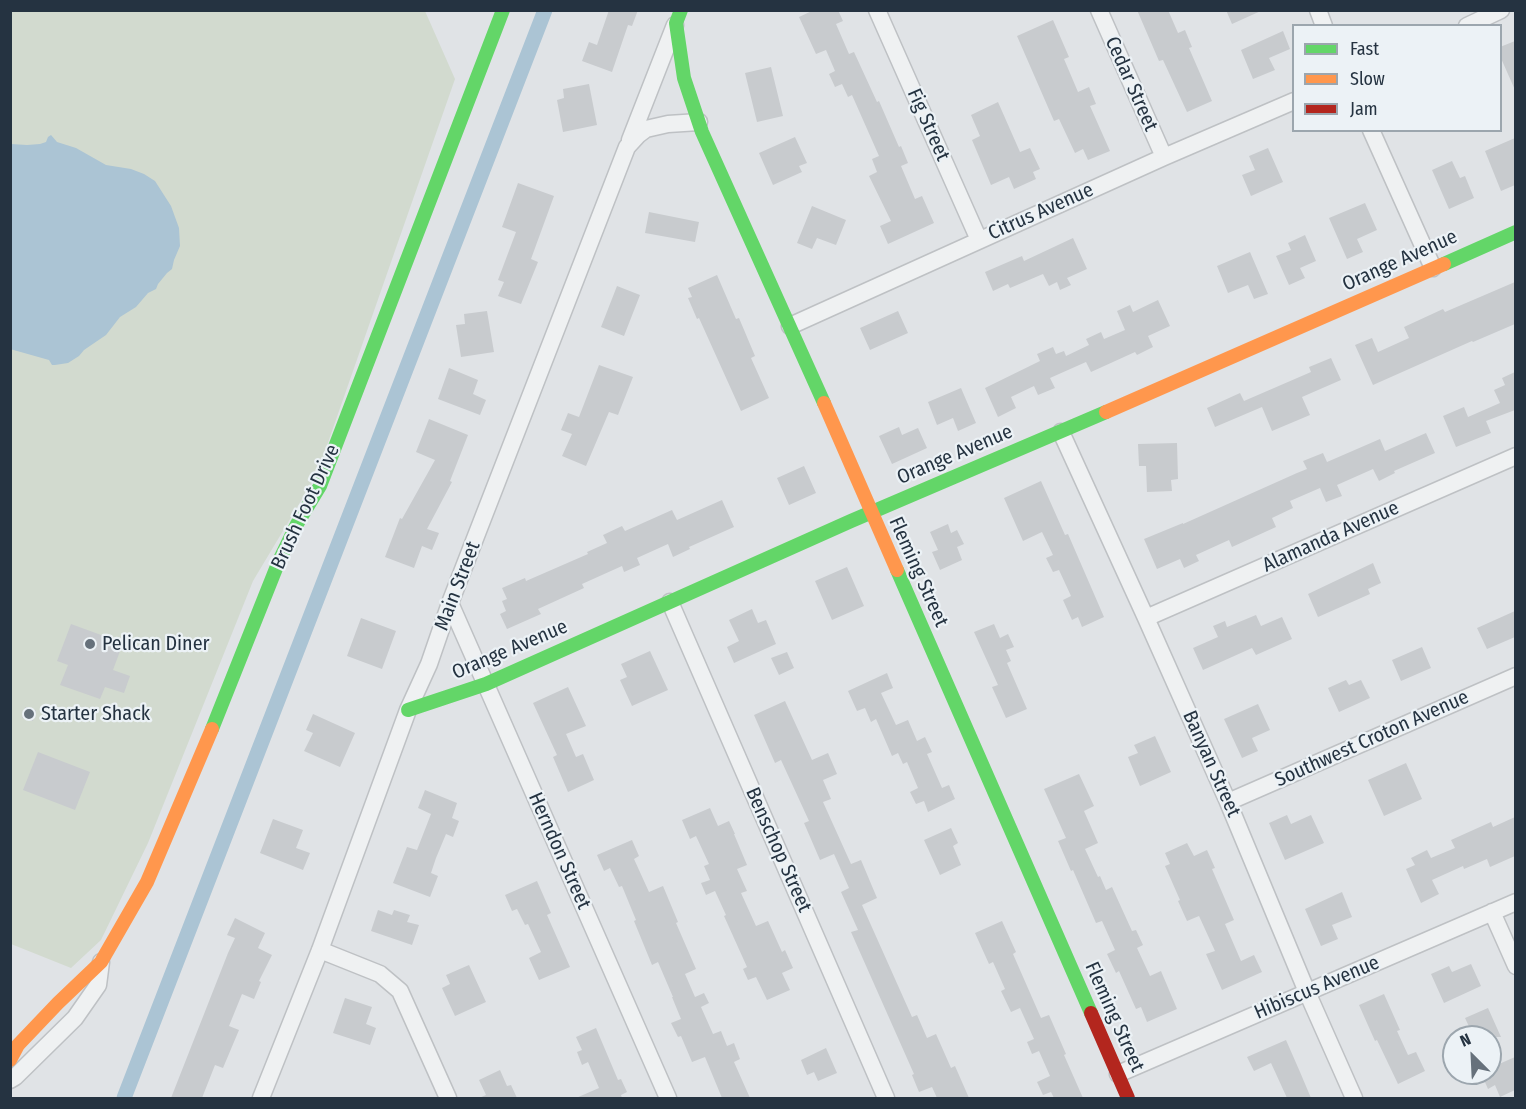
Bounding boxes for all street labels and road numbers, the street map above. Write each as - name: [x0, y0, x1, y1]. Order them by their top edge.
- street label: Cedar Street: [1099, 33, 1163, 135]
- street label: Fig Street: [901, 85, 955, 165]
- street label: Citrus Avenue: [985, 178, 1097, 246]
- street label: Orange Avenue: [1339, 225, 1461, 297]
- street label: Orange Avenue: [894, 420, 1016, 490]
- street label: Brush Foot Drive: [267, 441, 345, 573]
- street label: Alamanda Avenue: [1259, 496, 1403, 578]
- street label: Fleming Street: [883, 513, 953, 631]
- street label: Main Street: [430, 538, 486, 634]
- street label: Orange Avenue: [449, 615, 571, 685]
- street label: Southwest Croton Avenue: [1271, 685, 1473, 793]
- street label: Banyan Street: [1177, 707, 1245, 821]
- street label: Benschop Street: [740, 784, 816, 916]
- street label: Herndon Street: [523, 789, 595, 913]
- street label: Hibiscus Avenue: [1251, 951, 1383, 1025]
- street label: Fleming Street: [1079, 958, 1149, 1076]

